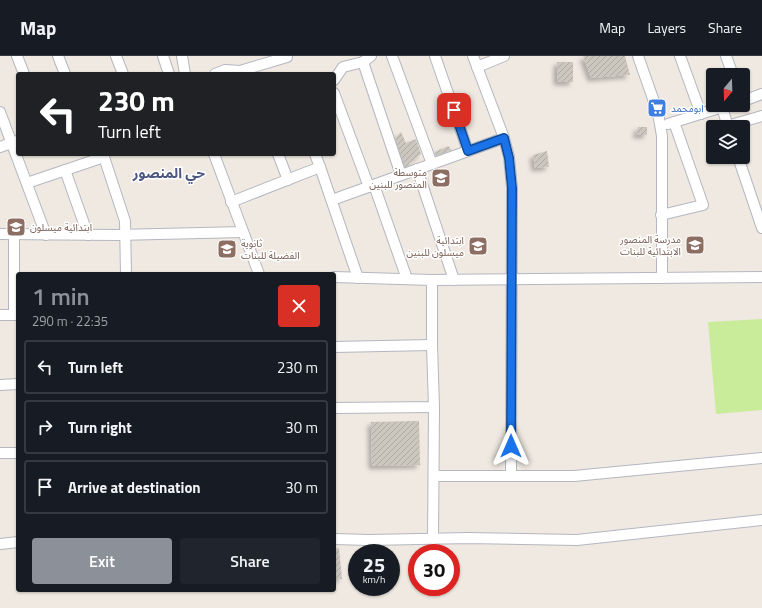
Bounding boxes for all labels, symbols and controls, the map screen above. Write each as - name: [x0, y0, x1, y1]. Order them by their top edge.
- text: Map: [20, 13, 56, 42]
- text: Map: [599, 17, 625, 38]
- text: Layers: [647, 17, 686, 38]
- text: Share: [708, 17, 742, 38]
- north arrow: [706, 68, 750, 112]
- map controls: [706, 68, 750, 164]
- text: 230 m: [98, 79, 175, 122]
- icon: left: [32, 88, 84, 140]
- pin: [437, 93, 471, 127]
- supermarket icon: ابومحمد: [646, 97, 668, 119]
- icon: arrive: [443, 99, 465, 121]
- place label: ابومحمد: [671, 101, 704, 116]
- text: Turn left: [98, 118, 161, 145]
- button: layers: [706, 120, 750, 164]
- district label: حي المنصور: [132, 162, 205, 184]
- place label: متوسطة المنصور للبنين: [369, 165, 427, 192]
- school or university icon: متوسطة المنصور للبنين: [430, 167, 452, 189]
- school or university icon: ابتدائية ميسلون: [5, 216, 27, 238]
- place label: ابتدائية ميسلون: [30, 220, 92, 235]
- place label: مدرسة المنصور الابتدائية للبنات: [619, 232, 681, 259]
- place label: ابتدائية ميسلون للبنين: [406, 233, 464, 260]
- school or university icon: مدرسة المنصور الابتدائية للبنات: [684, 234, 706, 256]
- school or university icon: ابتدائية ميسلون للبنين: [467, 235, 489, 257]
- place label: ثانوية الفضيلة للبنات: [241, 236, 300, 263]
- school or university icon: ثانوية الفضيلة للبنات: [216, 238, 238, 260]
- text: 1 min: [32, 278, 90, 314]
- button: close: [278, 285, 320, 327]
- text: 290 m · 22:35: [32, 311, 108, 331]
- icon: left: [34, 356, 56, 378]
- text: Turn left: [68, 356, 123, 379]
- text: 230 m: [277, 356, 318, 379]
- icon: right: [34, 416, 56, 438]
- text: Turn right: [68, 416, 132, 439]
- text: 30 m: [285, 416, 318, 439]
- position arrow: [490, 425, 532, 467]
- icon: arrive: [34, 476, 56, 498]
- text: Arrive at destination: [68, 476, 201, 499]
- text: 30 m: [285, 476, 318, 499]
- button: Exit: [32, 538, 172, 584]
- button: Share: [180, 538, 320, 584]
- speed limit sign: 30: [408, 544, 460, 596]
- text: 25: [363, 549, 385, 580]
- text: km/h: [363, 572, 385, 587]

